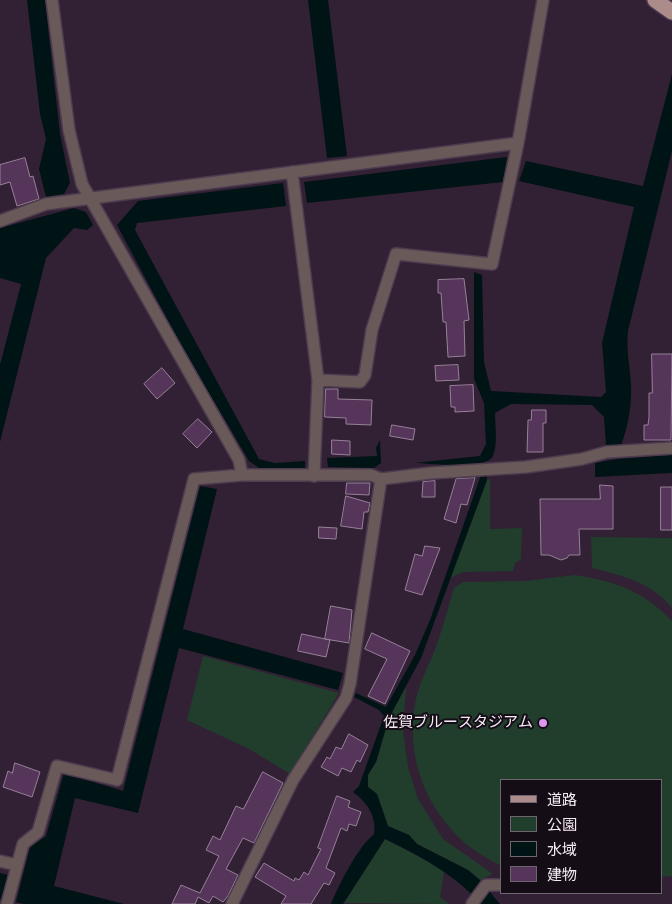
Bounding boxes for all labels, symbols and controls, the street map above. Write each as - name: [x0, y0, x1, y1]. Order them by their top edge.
- place label: 佐賀ブルースタジアム: [383, 714, 533, 732]
- marker: 佐賀ブルースタジアム: [537, 717, 549, 729]
- legend: [500, 779, 662, 894]
- text: 道路: [547, 790, 577, 809]
- text: 公園: [547, 815, 577, 834]
- text: 水域: [547, 840, 577, 859]
- text: 建物: [547, 865, 577, 884]

